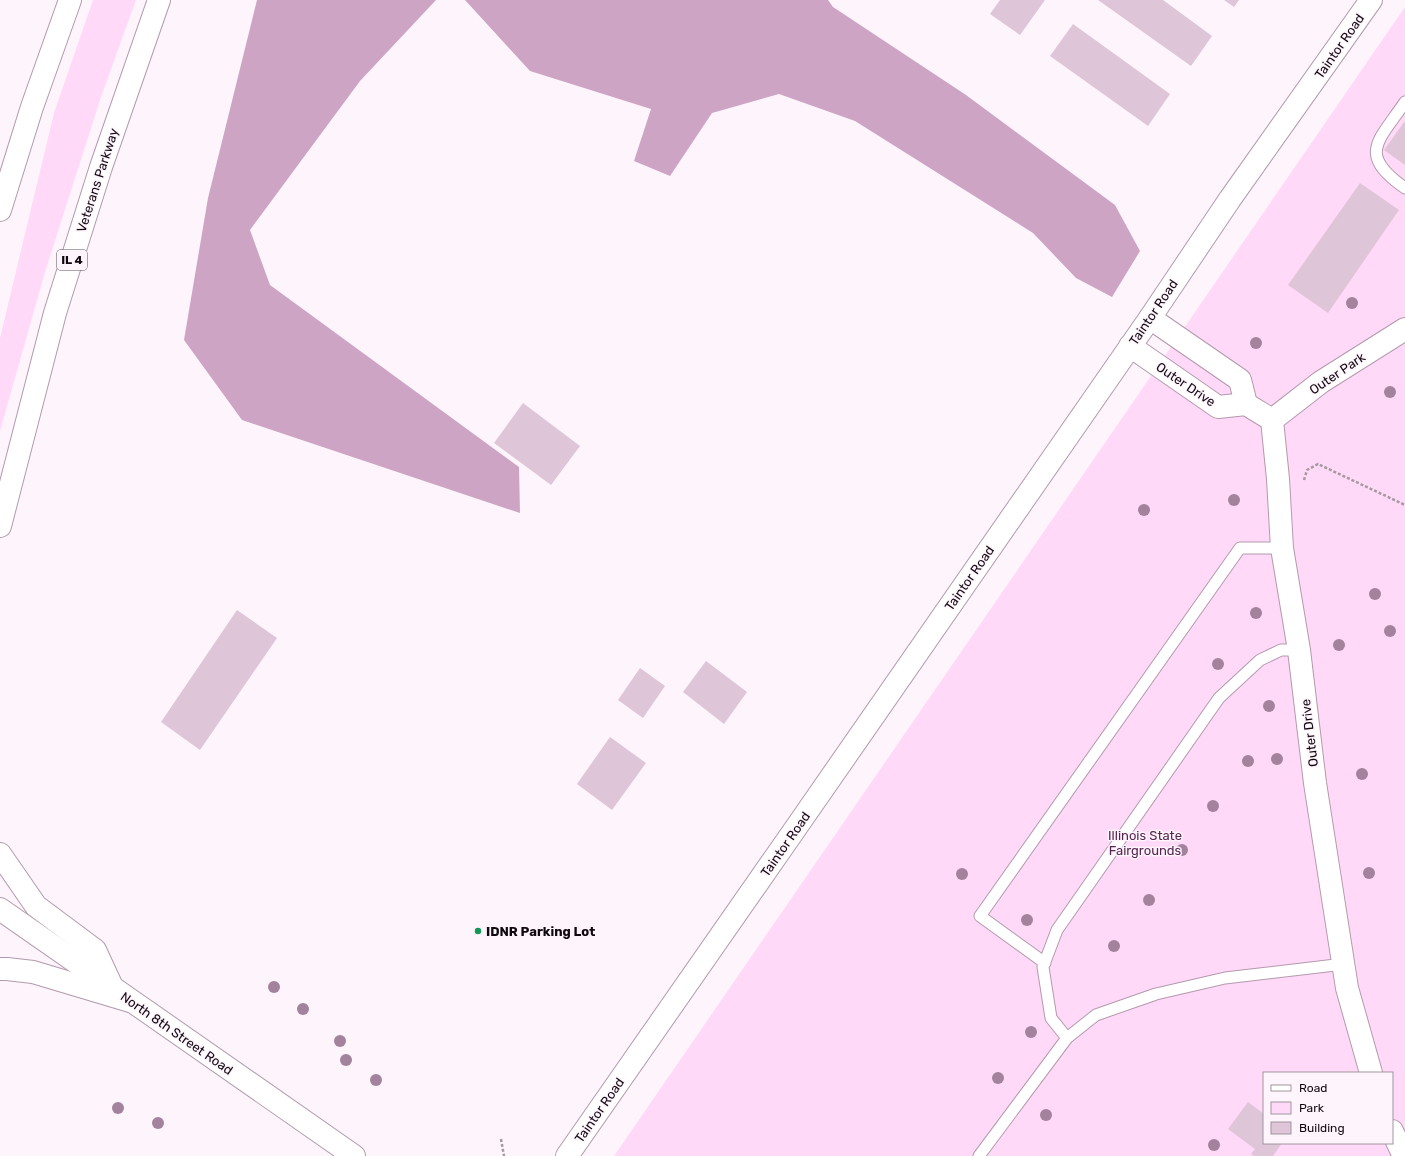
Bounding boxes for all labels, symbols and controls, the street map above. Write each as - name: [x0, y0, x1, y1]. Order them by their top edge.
- street label: Taintor Road: [1312, 11, 1367, 82]
- street label: Veterans Parkway: [74, 126, 121, 234]
- road number: IL 4: [57, 250, 87, 270]
- street label: Taintor Road: [1126, 277, 1181, 348]
- street label: Outer Park: [1307, 349, 1368, 397]
- street label: Outer Drive: [1153, 359, 1218, 410]
- street label: Taintor Road: [942, 543, 997, 614]
- street label: Outer Drive: [1298, 698, 1321, 768]
- street label: Taintor Road: [758, 809, 813, 880]
- park label: Illinois State Fairgrounds: [1108, 828, 1182, 859]
- place label: IDNR Parking Lot: [486, 924, 595, 939]
- marker: IDNR Parking Lot: [473, 926, 483, 936]
- street label: North 8th Street Road: [118, 989, 236, 1078]
- legend: [1263, 1072, 1393, 1144]
- street label: Taintor Road: [572, 1075, 627, 1146]
- text: Road: [1299, 1081, 1327, 1095]
- text: Park: [1299, 1101, 1325, 1115]
- text: Building: [1299, 1121, 1345, 1135]

